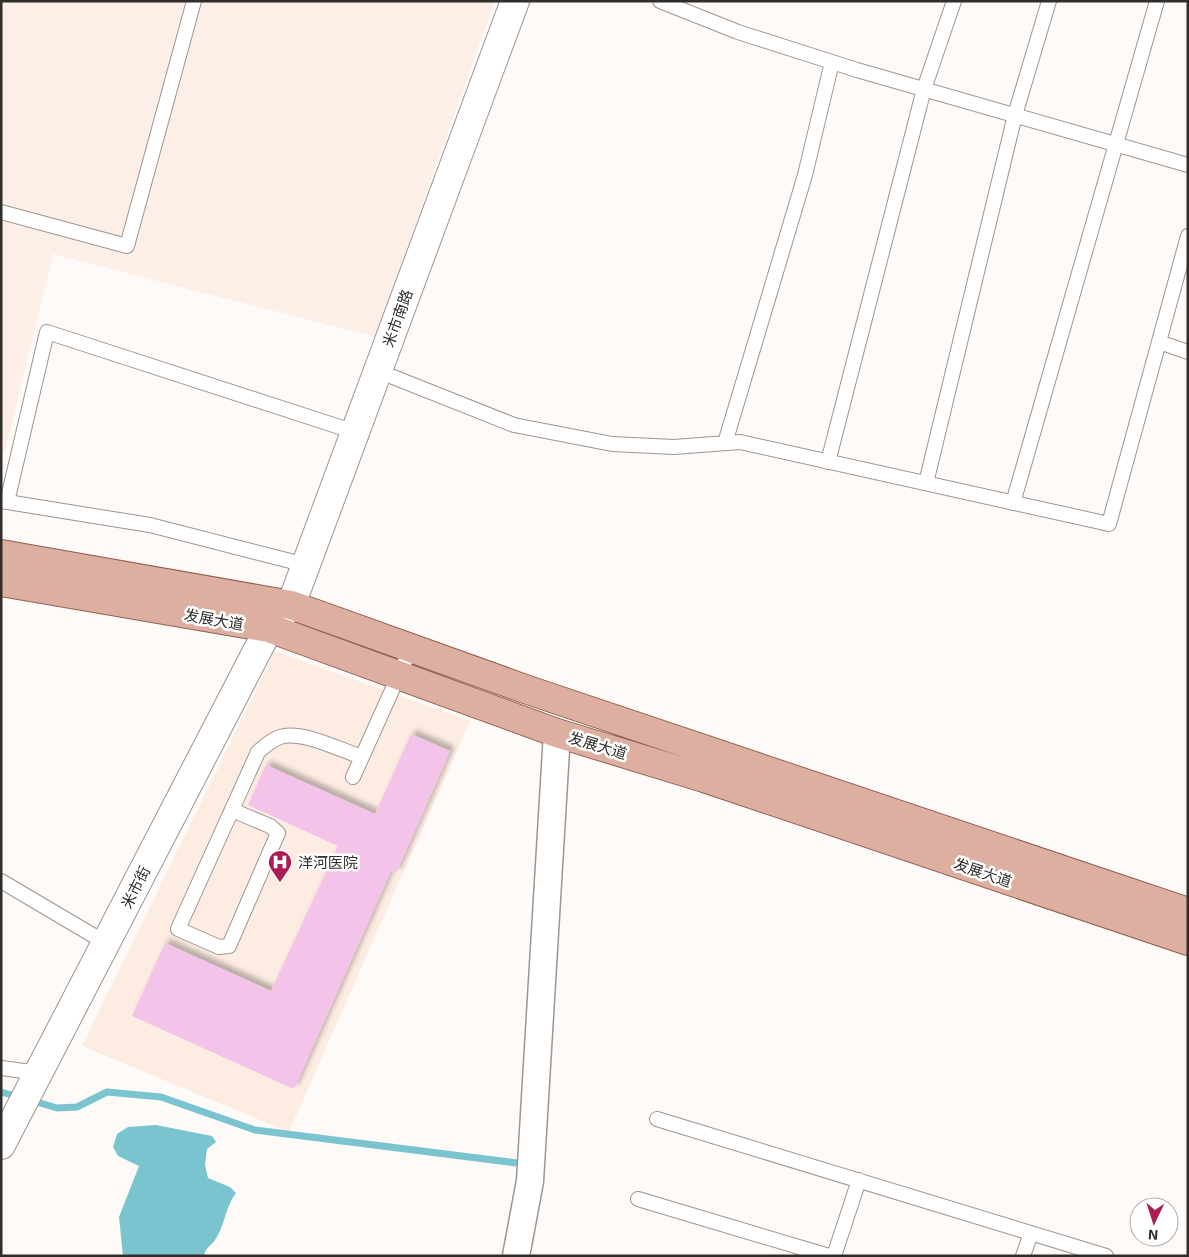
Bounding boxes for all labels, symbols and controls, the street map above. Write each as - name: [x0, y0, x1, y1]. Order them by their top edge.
- street label: 米市南路: [378, 287, 416, 349]
- street label: 发展大道: [183, 605, 245, 633]
- street label: 发展大道: [567, 728, 629, 762]
- hospital icon: 洋河医院: [267, 849, 293, 883]
- place label: 洋河医院: [298, 853, 358, 871]
- street label: 发展大道: [952, 854, 1014, 890]
- street label: 米市街: [117, 863, 153, 911]
- north arrow: [1129, 1197, 1179, 1247]
- text: N: [1147, 1227, 1159, 1244]

